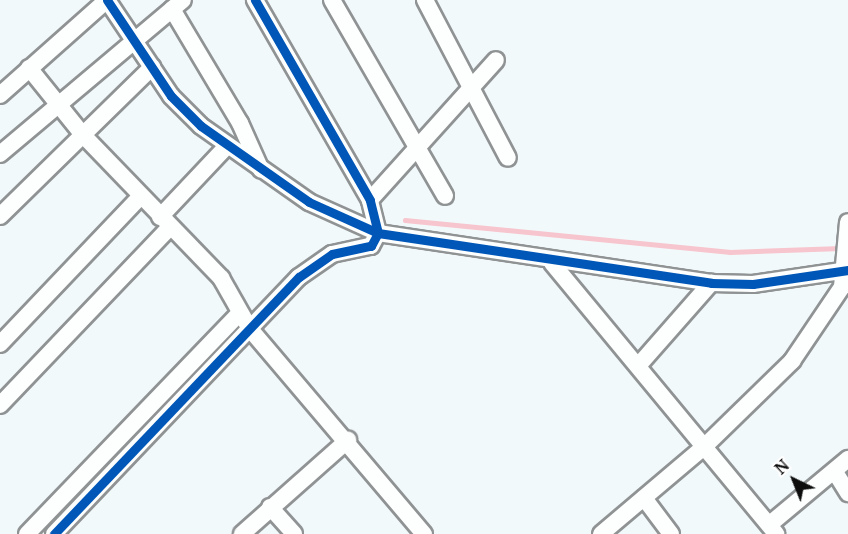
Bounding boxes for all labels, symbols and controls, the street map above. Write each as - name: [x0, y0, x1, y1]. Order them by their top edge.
- north arrow: [764, 450, 824, 510]
- text: N: [770, 454, 794, 479]

